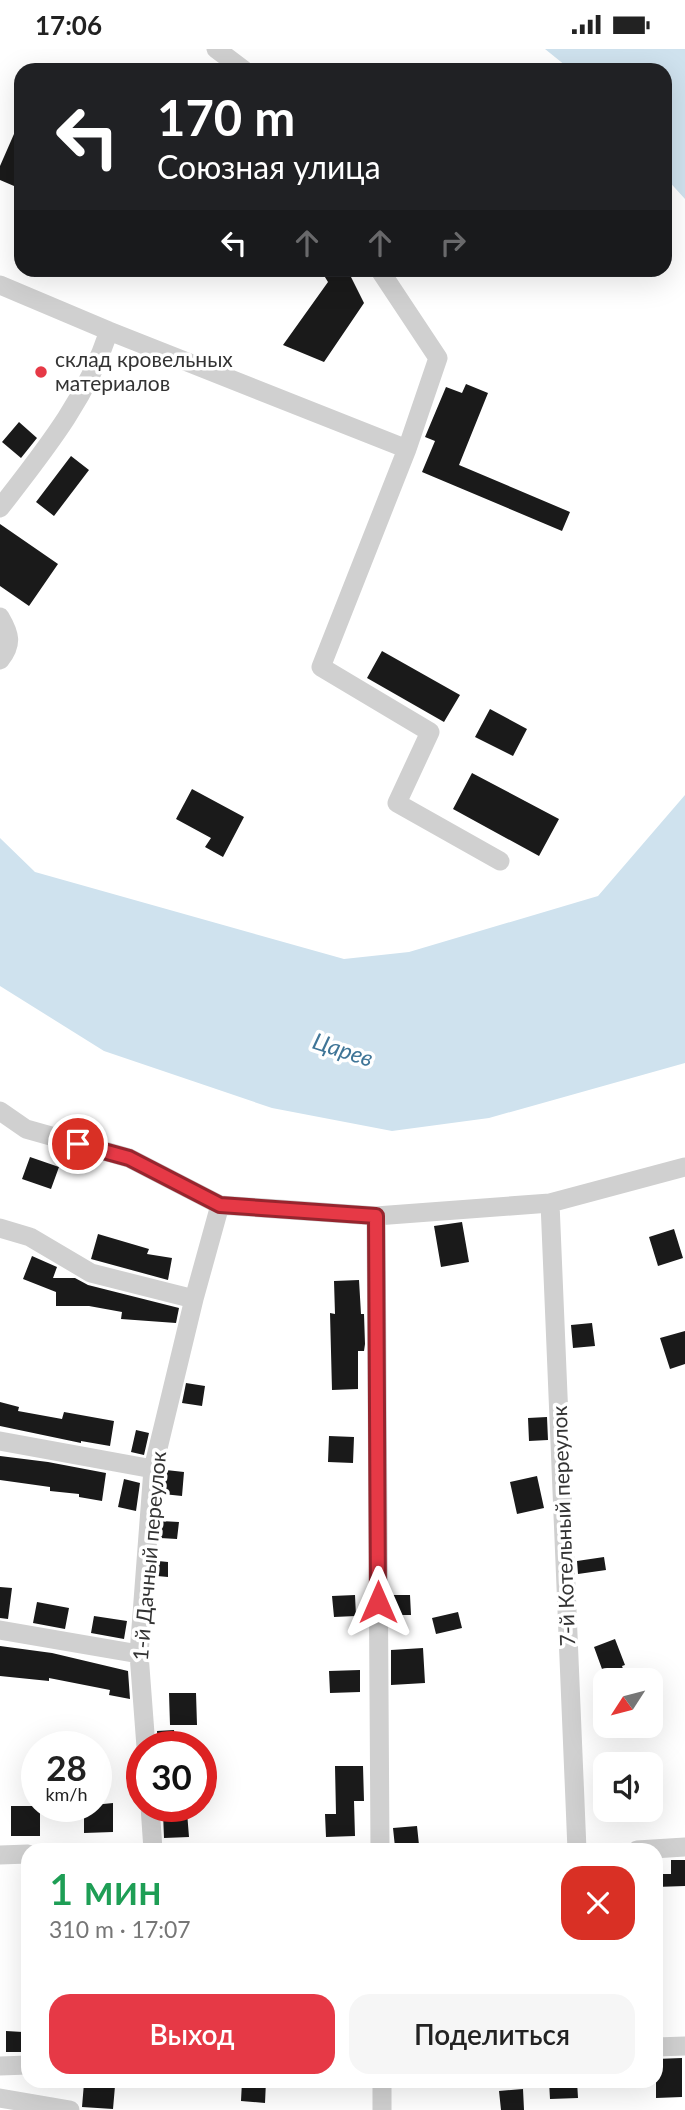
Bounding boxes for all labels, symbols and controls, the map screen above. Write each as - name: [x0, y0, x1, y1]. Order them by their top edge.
- text: 17:06: [35, 9, 102, 41]
- text: 170 m: [157, 88, 295, 146]
- icon: left: [42, 91, 133, 182]
- text: Союзная улица: [157, 147, 381, 186]
- icon: left: [215, 224, 253, 262]
- icon: ahead: [288, 224, 326, 262]
- icon: ahead: [361, 224, 399, 262]
- icon: right: [434, 224, 472, 262]
- place label: склад кровельных материалов: [55, 346, 233, 395]
- marker: склад кровельных материалов: [33, 364, 49, 380]
- water label: Царев: [310, 1026, 377, 1072]
- pin: [48, 1114, 108, 1174]
- icon: arrive: [59, 1125, 97, 1163]
- street label: 7-й Котельный переулок: [546, 1405, 579, 1647]
- street label: 1-й Дачный переулок: [127, 1450, 170, 1662]
- position arrow: [341, 1565, 415, 1639]
- north arrow: [593, 1668, 663, 1738]
- map controls: [593, 1668, 663, 1822]
- speed limit sign: 30: [126, 1731, 217, 1822]
- text: 28: [46, 1746, 87, 1788]
- button: sound: [593, 1752, 663, 1822]
- text: km/h: [45, 1783, 88, 1805]
- text: 1 мин: [49, 1864, 162, 1914]
- button: close: [561, 1866, 635, 1940]
- text: 310 m · 17:07: [49, 1915, 191, 1943]
- button: Выход: [49, 1994, 335, 2074]
- button: Поделиться: [349, 1994, 635, 2074]

